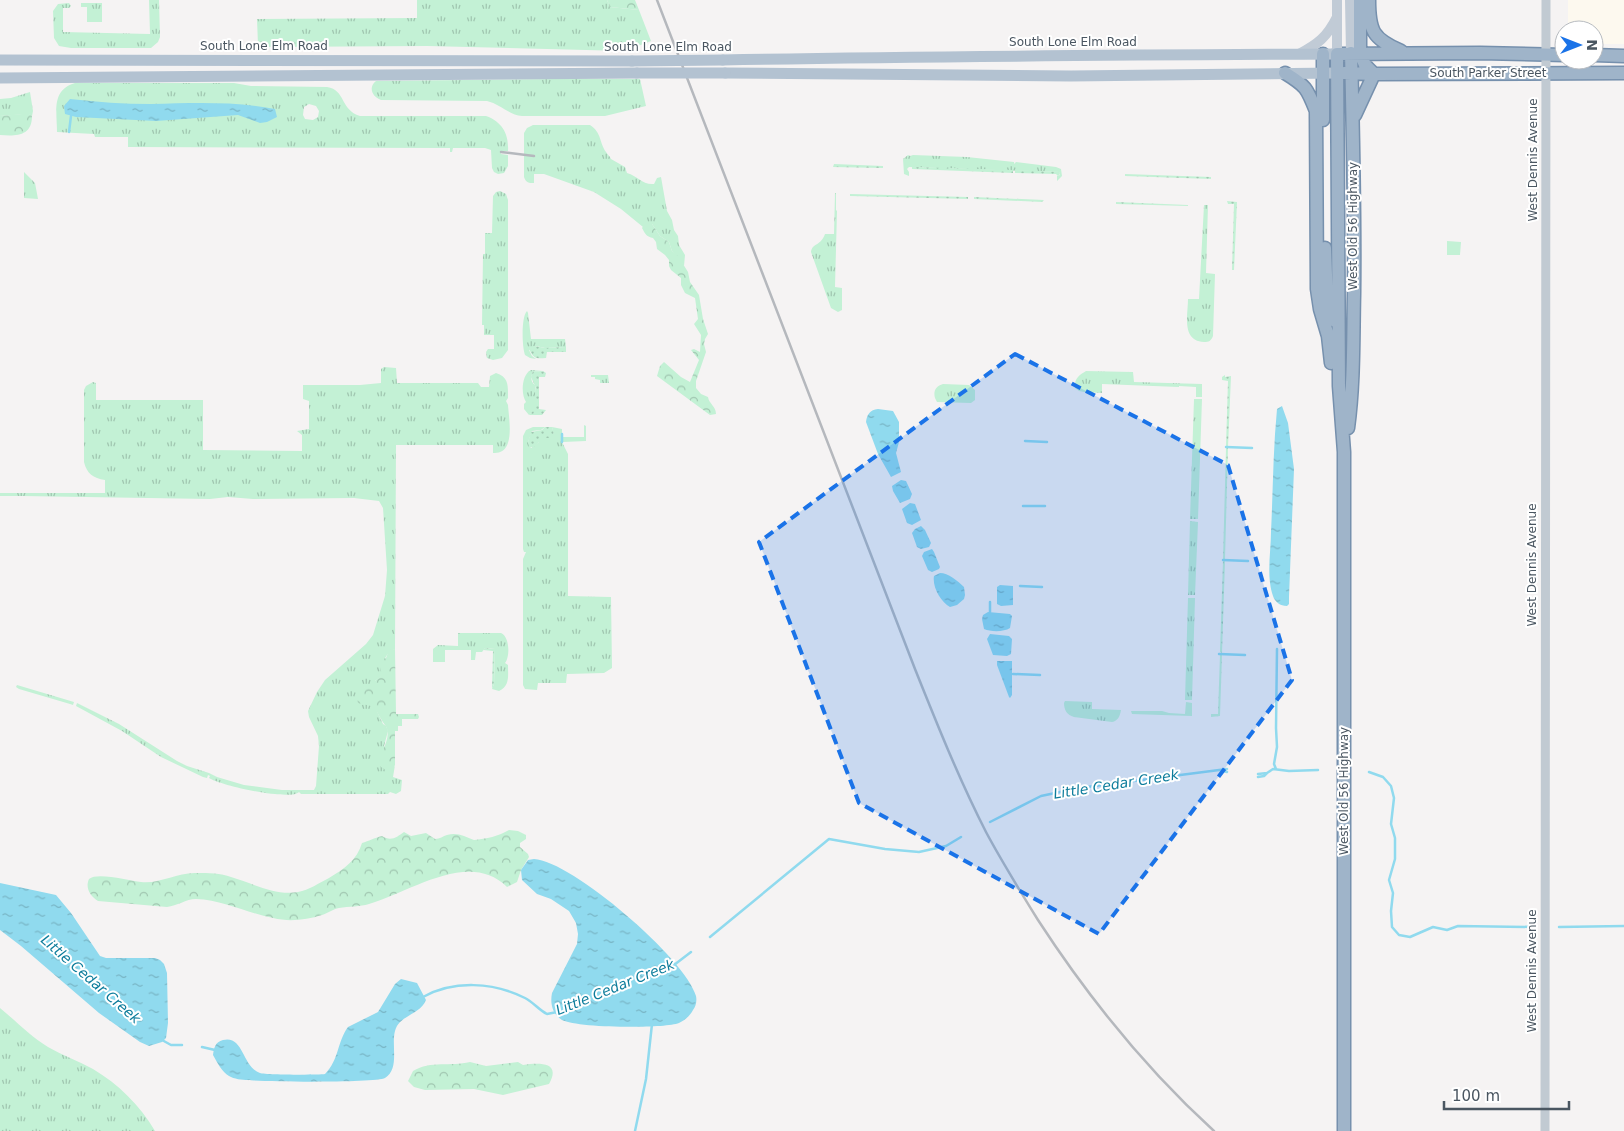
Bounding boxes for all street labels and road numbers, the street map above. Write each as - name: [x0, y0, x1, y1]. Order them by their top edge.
- street label: South Lone Elm Road: [1009, 35, 1137, 49]
- street label: South Lone Elm Road: [200, 39, 328, 53]
- street label: South Lone Elm Road: [604, 40, 732, 54]
- street label: South Parker Street: [1430, 66, 1547, 80]
- street label: West Dennis Avenue: [1526, 98, 1540, 222]
- street label: West Old 56 Highway: [1346, 162, 1360, 290]
- street label: West Dennis Avenue: [1525, 503, 1539, 627]
- street label: West Old 56 Highway: [1337, 727, 1351, 855]
- street label: West Dennis Avenue: [1525, 909, 1539, 1033]

